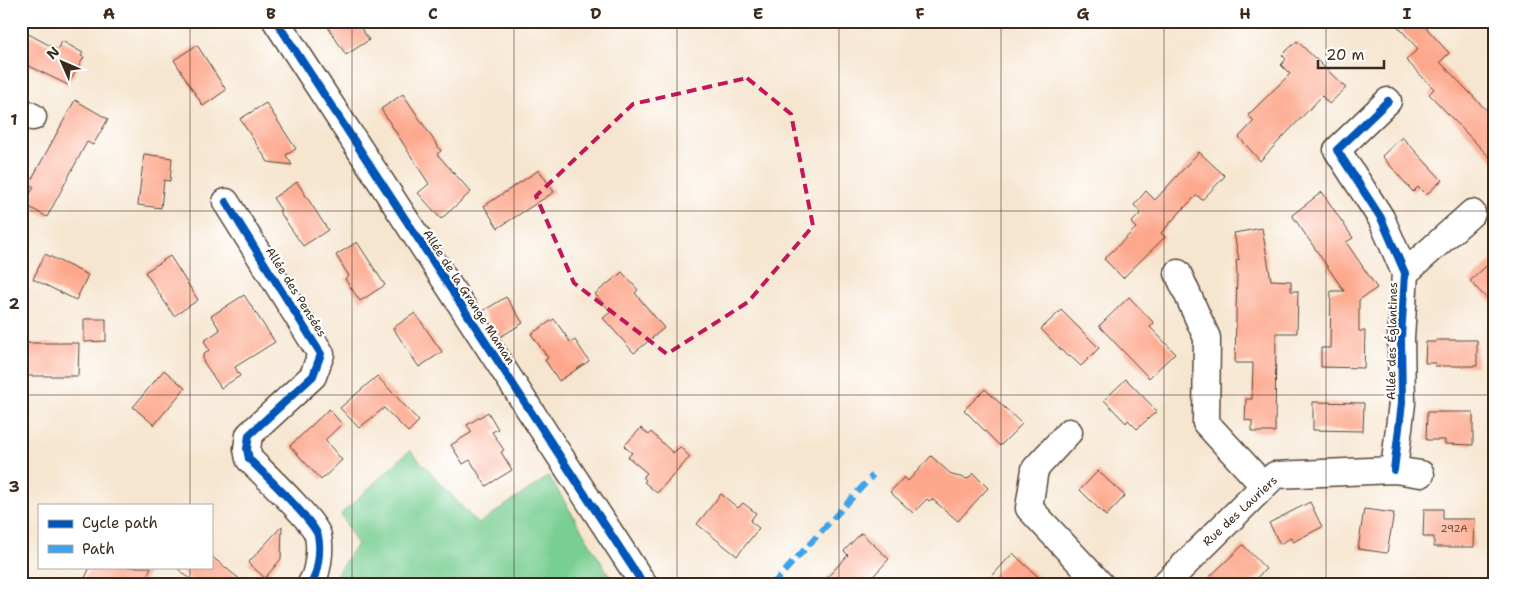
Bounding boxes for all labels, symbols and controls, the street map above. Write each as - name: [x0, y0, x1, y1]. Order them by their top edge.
- text: A: [103, 3, 115, 24]
- text: B: [266, 3, 276, 24]
- text: C: [428, 3, 438, 24]
- text: D: [590, 3, 602, 24]
- text: E: [753, 3, 763, 24]
- text: F: [915, 3, 925, 24]
- text: G: [1077, 3, 1090, 24]
- text: H: [1239, 3, 1251, 24]
- text: I: [1403, 3, 1412, 24]
- north arrow: [38, 38, 88, 88]
- scale bar: [1318, 38, 1385, 70]
- text: N: [43, 43, 63, 63]
- text: 20 m: [1326, 45, 1365, 65]
- text: 1: [10, 109, 18, 130]
- street label: Allée de la Grange Maman: [419, 226, 519, 368]
- street label: Allée des Pensées: [262, 244, 330, 340]
- street label: Allée des Églantines: [1383, 282, 1401, 400]
- text: 2: [8, 293, 20, 314]
- street label: Rue des Lauriers: [1199, 472, 1281, 550]
- text: 3: [8, 476, 20, 497]
- legend: [38, 504, 212, 568]
- text: Cycle path: [82, 513, 158, 533]
- house number: 292A: [1441, 522, 1467, 535]
- text: Path: [82, 539, 115, 559]

